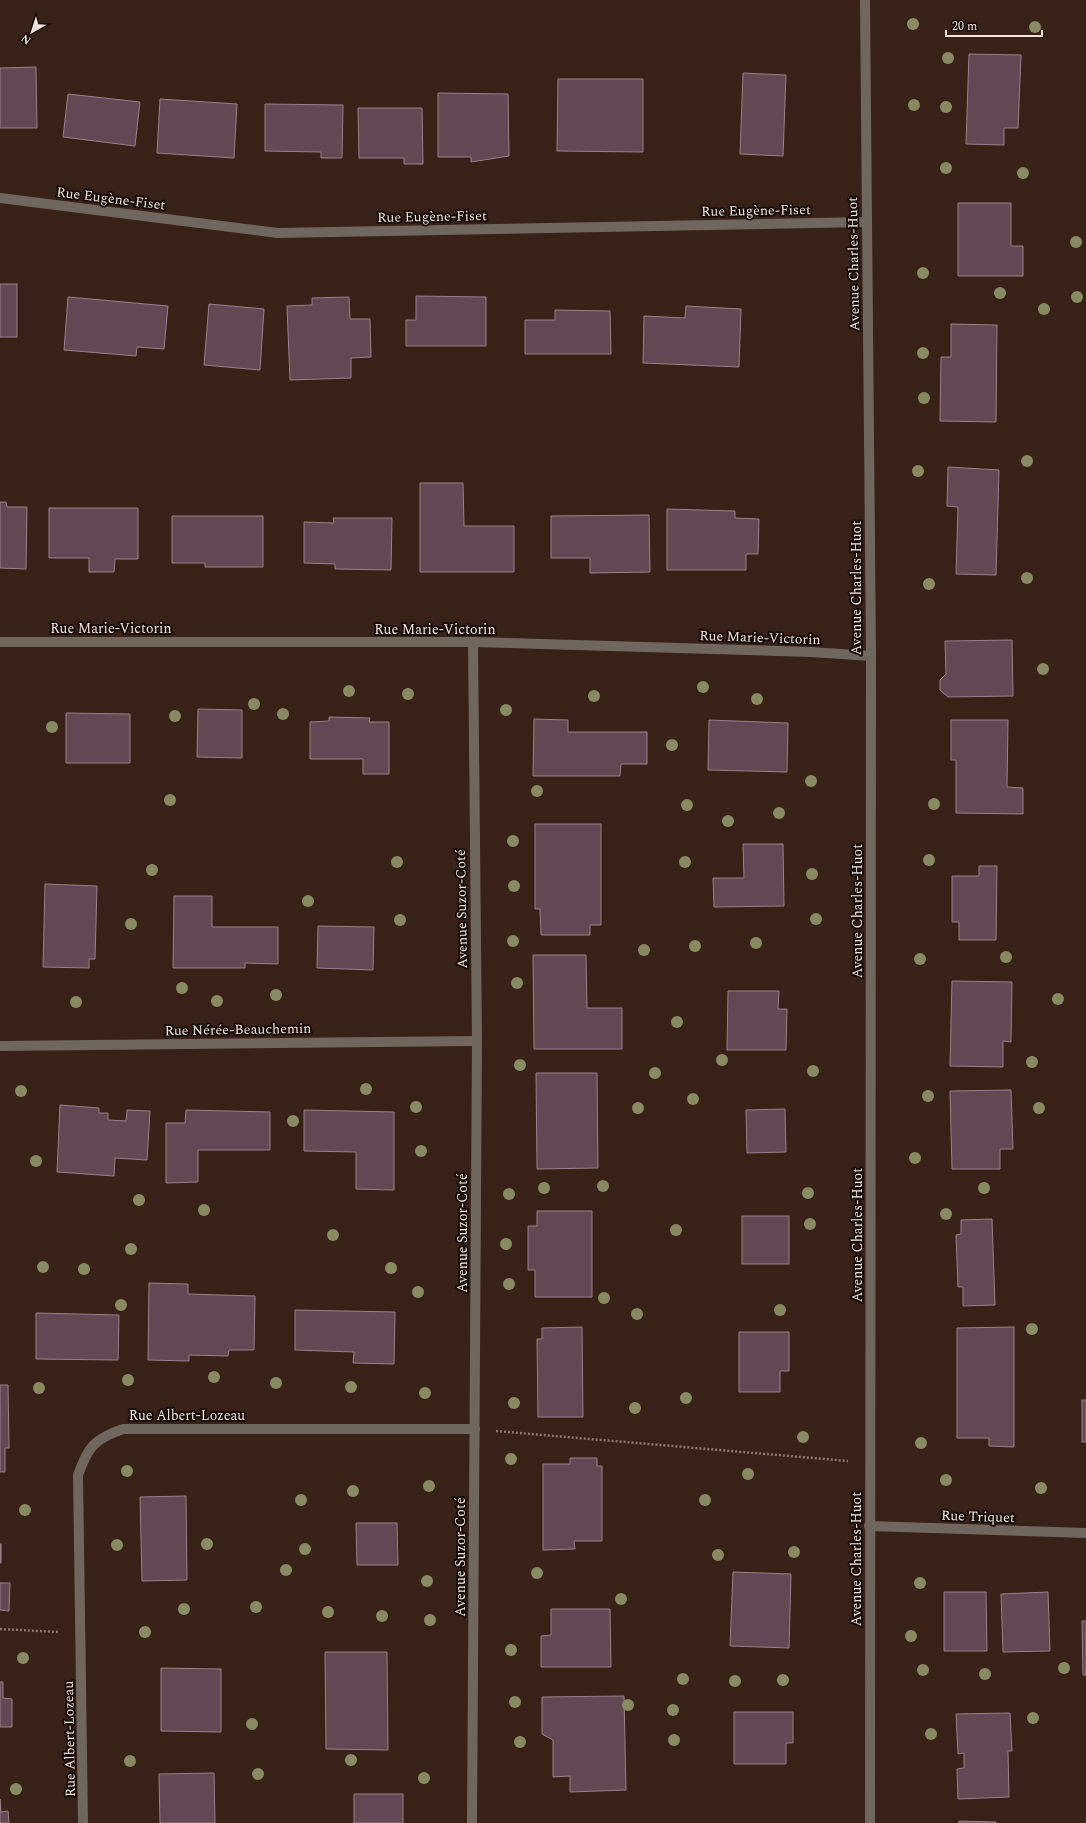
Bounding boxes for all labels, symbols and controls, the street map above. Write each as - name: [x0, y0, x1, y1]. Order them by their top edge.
- north arrow: [12, 12, 52, 52]
- scale bar: [946, 12, 1042, 38]
- text: 20 m: [952, 17, 977, 36]
- text: N: [17, 30, 35, 49]
- street label: Rue Eugène-Fiset: [55, 181, 167, 216]
- street label: Avenue Charles-Huot: [842, 197, 865, 331]
- street label: Rue Eugène-Fiset: [701, 199, 811, 222]
- street label: Rue Eugène-Fiset: [377, 205, 487, 228]
- street label: Avenue Charles-Huot: [846, 521, 867, 655]
- street label: Rue Marie-Victorin: [50, 618, 172, 639]
- street label: Rue Marie-Victorin: [374, 619, 496, 640]
- street label: Rue Marie-Victorin: [699, 625, 821, 650]
- street label: Avenue Charles-Huot: [847, 844, 868, 978]
- street label: Avenue Suzor-Coté: [450, 849, 473, 969]
- street label: Rue Nérée-Beauchemin: [164, 1018, 312, 1041]
- street label: Avenue Charles-Huot: [847, 1168, 868, 1302]
- street label: Avenue Suzor-Coté: [452, 1173, 473, 1293]
- street label: Rue Albert-Lozeau: [129, 1405, 245, 1426]
- street label: Avenue Charles-Huot: [846, 1492, 867, 1626]
- street label: Avenue Suzor-Coté: [450, 1497, 471, 1617]
- street label: Rue Triquet: [941, 1505, 1015, 1528]
- street label: Rue Albert-Lozeau: [58, 1680, 81, 1797]

